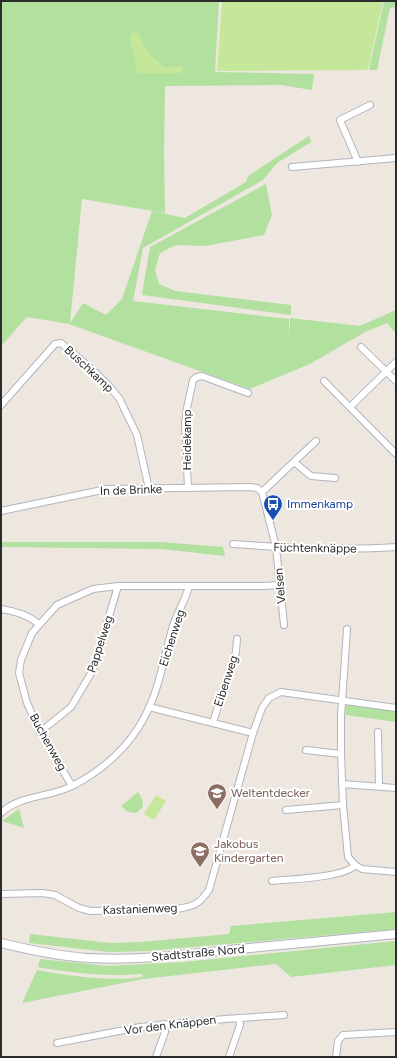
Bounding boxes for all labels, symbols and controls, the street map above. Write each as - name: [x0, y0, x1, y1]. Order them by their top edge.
- street label: Buschkamp: [62, 343, 116, 395]
- street label: Heidekamp: [180, 409, 194, 471]
- street label: In de Brinke: [99, 482, 163, 498]
- bus stop icon: Immenkamp: [262, 493, 284, 521]
- place label: Immenkamp: [287, 497, 353, 511]
- street label: Füchtenknäppe: [273, 540, 357, 556]
- street label: Velsen: [271, 567, 289, 604]
- street label: Eichenweg: [156, 608, 188, 668]
- street label: Pappelweg: [84, 614, 116, 674]
- street label: Eibenweg: [211, 654, 241, 708]
- street label: Buchenweg: [27, 711, 69, 773]
- school or university icon: Weltentdecker: [206, 782, 228, 810]
- place label: Weltentdecker: [231, 786, 310, 800]
- place label: Jakobus Kindergarten: [214, 837, 284, 865]
- school or university icon: Jakobus Kindergarten: [189, 840, 211, 868]
- street label: Kastanienweg: [102, 901, 178, 917]
- street label: Stadtstraße Nord: [151, 942, 245, 964]
- street label: Vor den Knäppen: [123, 1012, 217, 1038]

